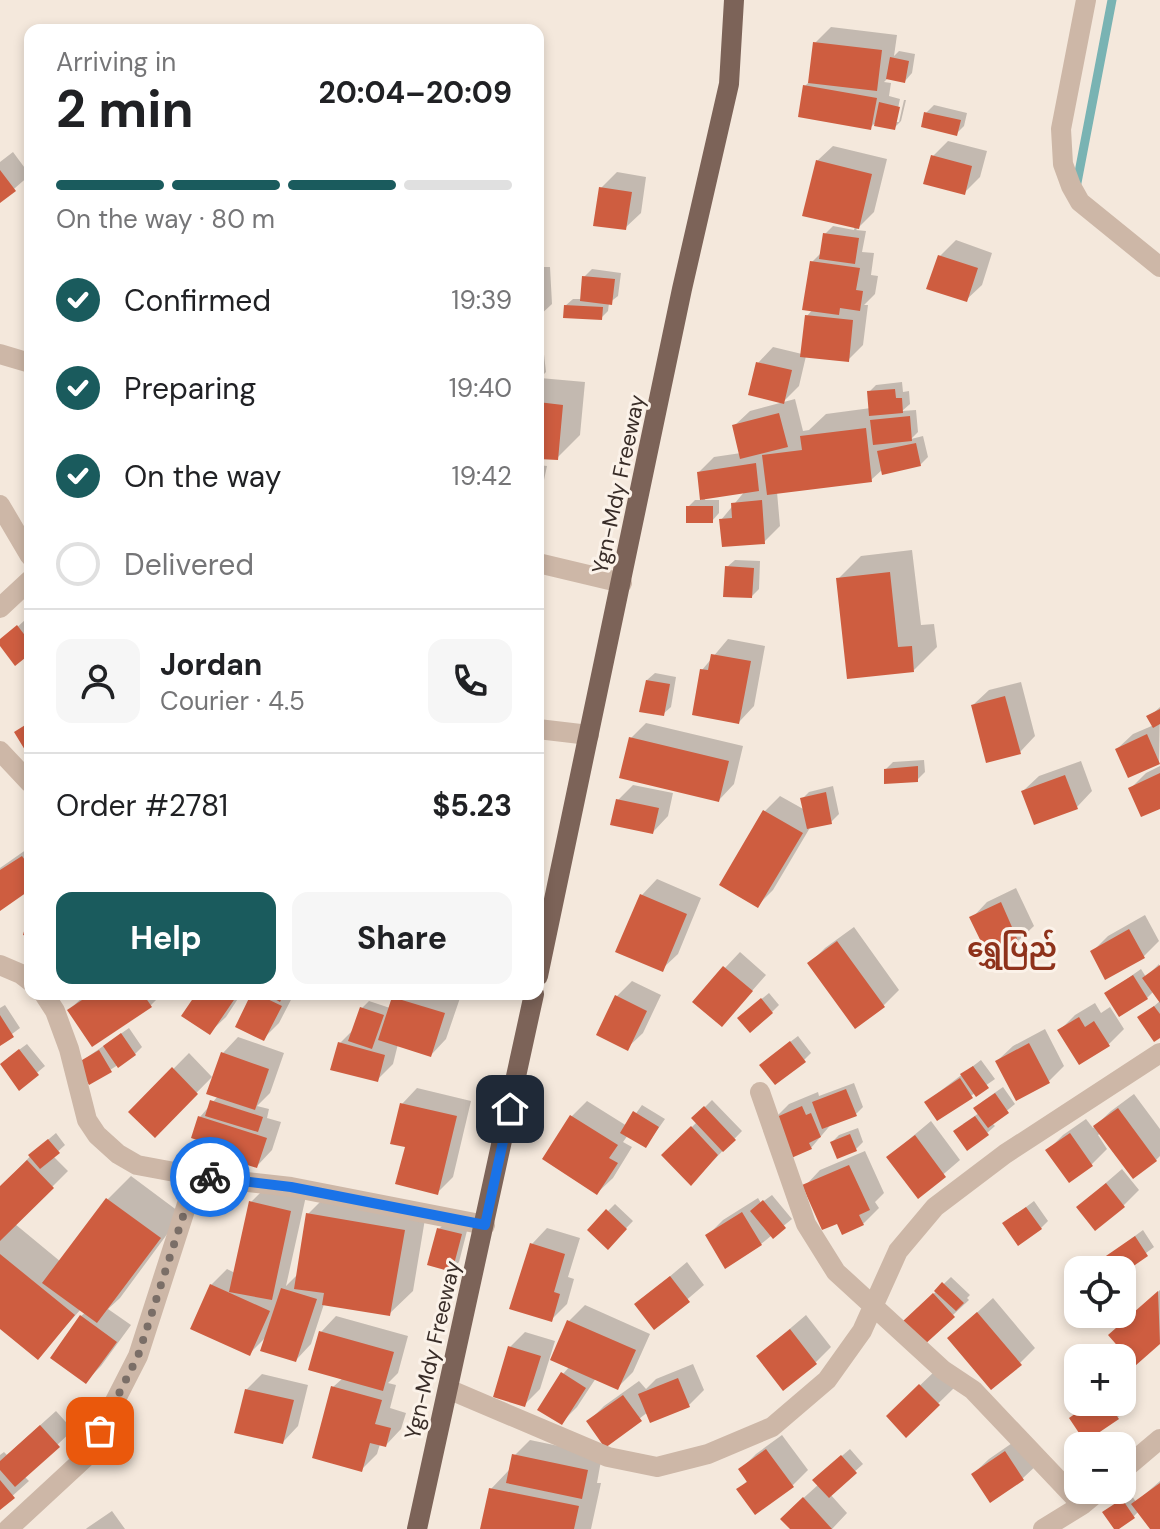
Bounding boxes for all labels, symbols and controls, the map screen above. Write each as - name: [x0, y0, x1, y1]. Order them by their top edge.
- text: Arriving in: [56, 45, 176, 79]
- text: 20:04–20:09: [318, 73, 512, 112]
- text: 2 min: [56, 75, 194, 143]
- text: On the way · 80 m: [56, 202, 275, 236]
- icon: check: [56, 278, 100, 322]
- text: Confirmed: [124, 281, 271, 320]
- text: 19:39: [451, 283, 512, 317]
- icon: check: [56, 366, 100, 410]
- text: Preparing: [124, 369, 256, 408]
- text: 19:40: [449, 371, 512, 405]
- street label: Ygn-Mdy Freeway: [585, 392, 652, 576]
- icon: check: [56, 454, 100, 498]
- text: On the way: [124, 457, 281, 496]
- text: 19:42: [452, 459, 512, 493]
- text: Delivered: [124, 545, 254, 584]
- button: person: [56, 639, 140, 723]
- button: phone: [428, 639, 512, 723]
- text: Jordan: [160, 645, 262, 684]
- text: Courier · 4.5: [160, 684, 305, 718]
- text: Order #2781: [56, 786, 228, 825]
- text: $5.23: [432, 786, 512, 825]
- button: Help: [56, 892, 276, 984]
- button: Share: [292, 892, 512, 984]
- district label: ရွှေပြည်: [967, 929, 1057, 970]
- pin: [476, 1075, 544, 1143]
- icon: home: [488, 1087, 532, 1131]
- courier: [170, 1137, 250, 1217]
- icon: bike: [188, 1155, 232, 1199]
- map controls: [1064, 1256, 1136, 1504]
- button: locate: [1064, 1256, 1136, 1328]
- street label: Ygn-Mdy Freeway: [398, 1258, 467, 1442]
- button: +: [1064, 1344, 1136, 1416]
- pin: [66, 1397, 134, 1465]
- icon: bag: [78, 1409, 122, 1453]
- button: −: [1064, 1432, 1136, 1504]

